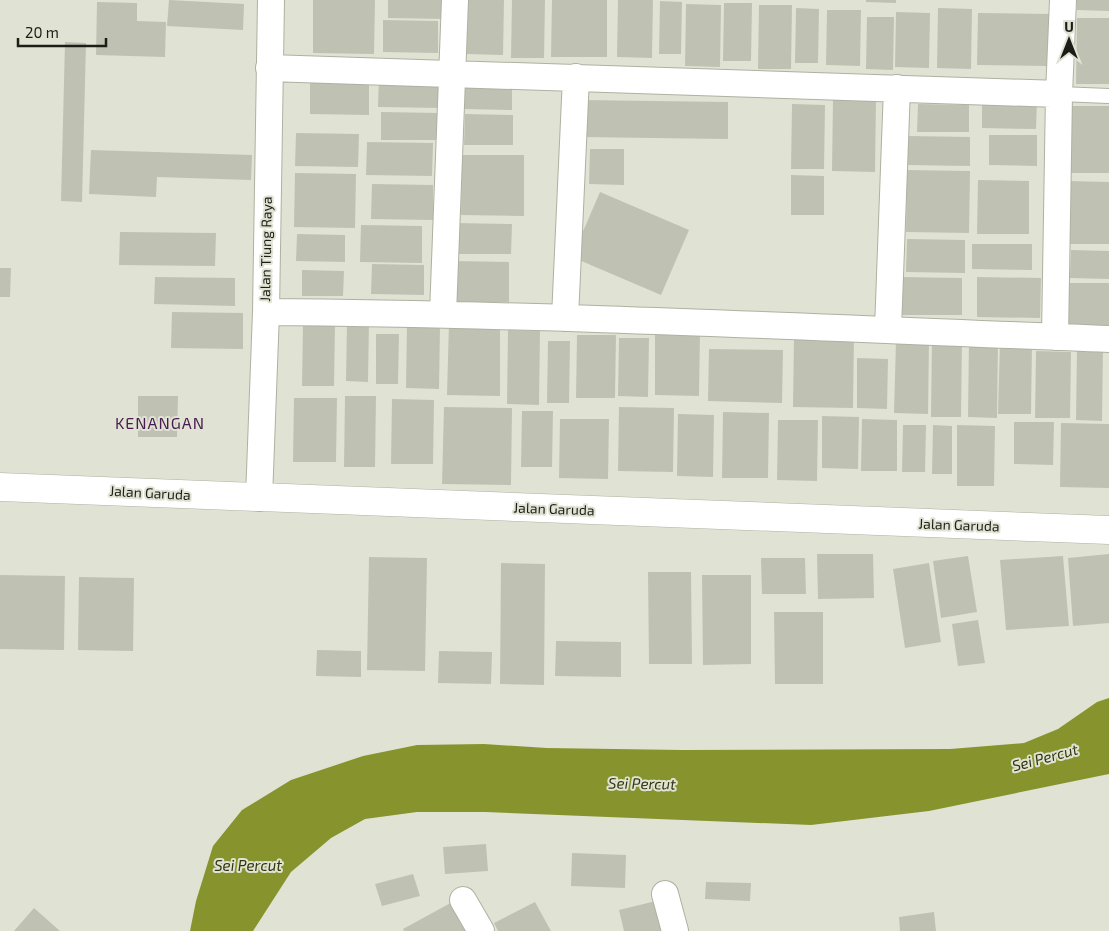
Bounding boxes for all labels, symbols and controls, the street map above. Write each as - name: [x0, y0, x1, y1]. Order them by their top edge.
- scale bar: [18, 15, 105, 47]
- north arrow: [1044, 15, 1094, 65]
- text: U: [1064, 18, 1074, 35]
- text: 20 m: [25, 23, 59, 41]
- street label: Jalan Tiung Raya: [256, 196, 275, 302]
- district label: KENANGAN: [115, 413, 205, 432]
- street label: Jalan Garuda: [109, 482, 191, 503]
- street label: Jalan Garuda: [513, 499, 595, 518]
- street label: Jalan Garuda: [918, 515, 1000, 534]
- water label: Sei Percut: [1010, 740, 1080, 774]
- water label: Sei Percut: [608, 773, 676, 793]
- water label: Sei Percut: [214, 856, 282, 874]

